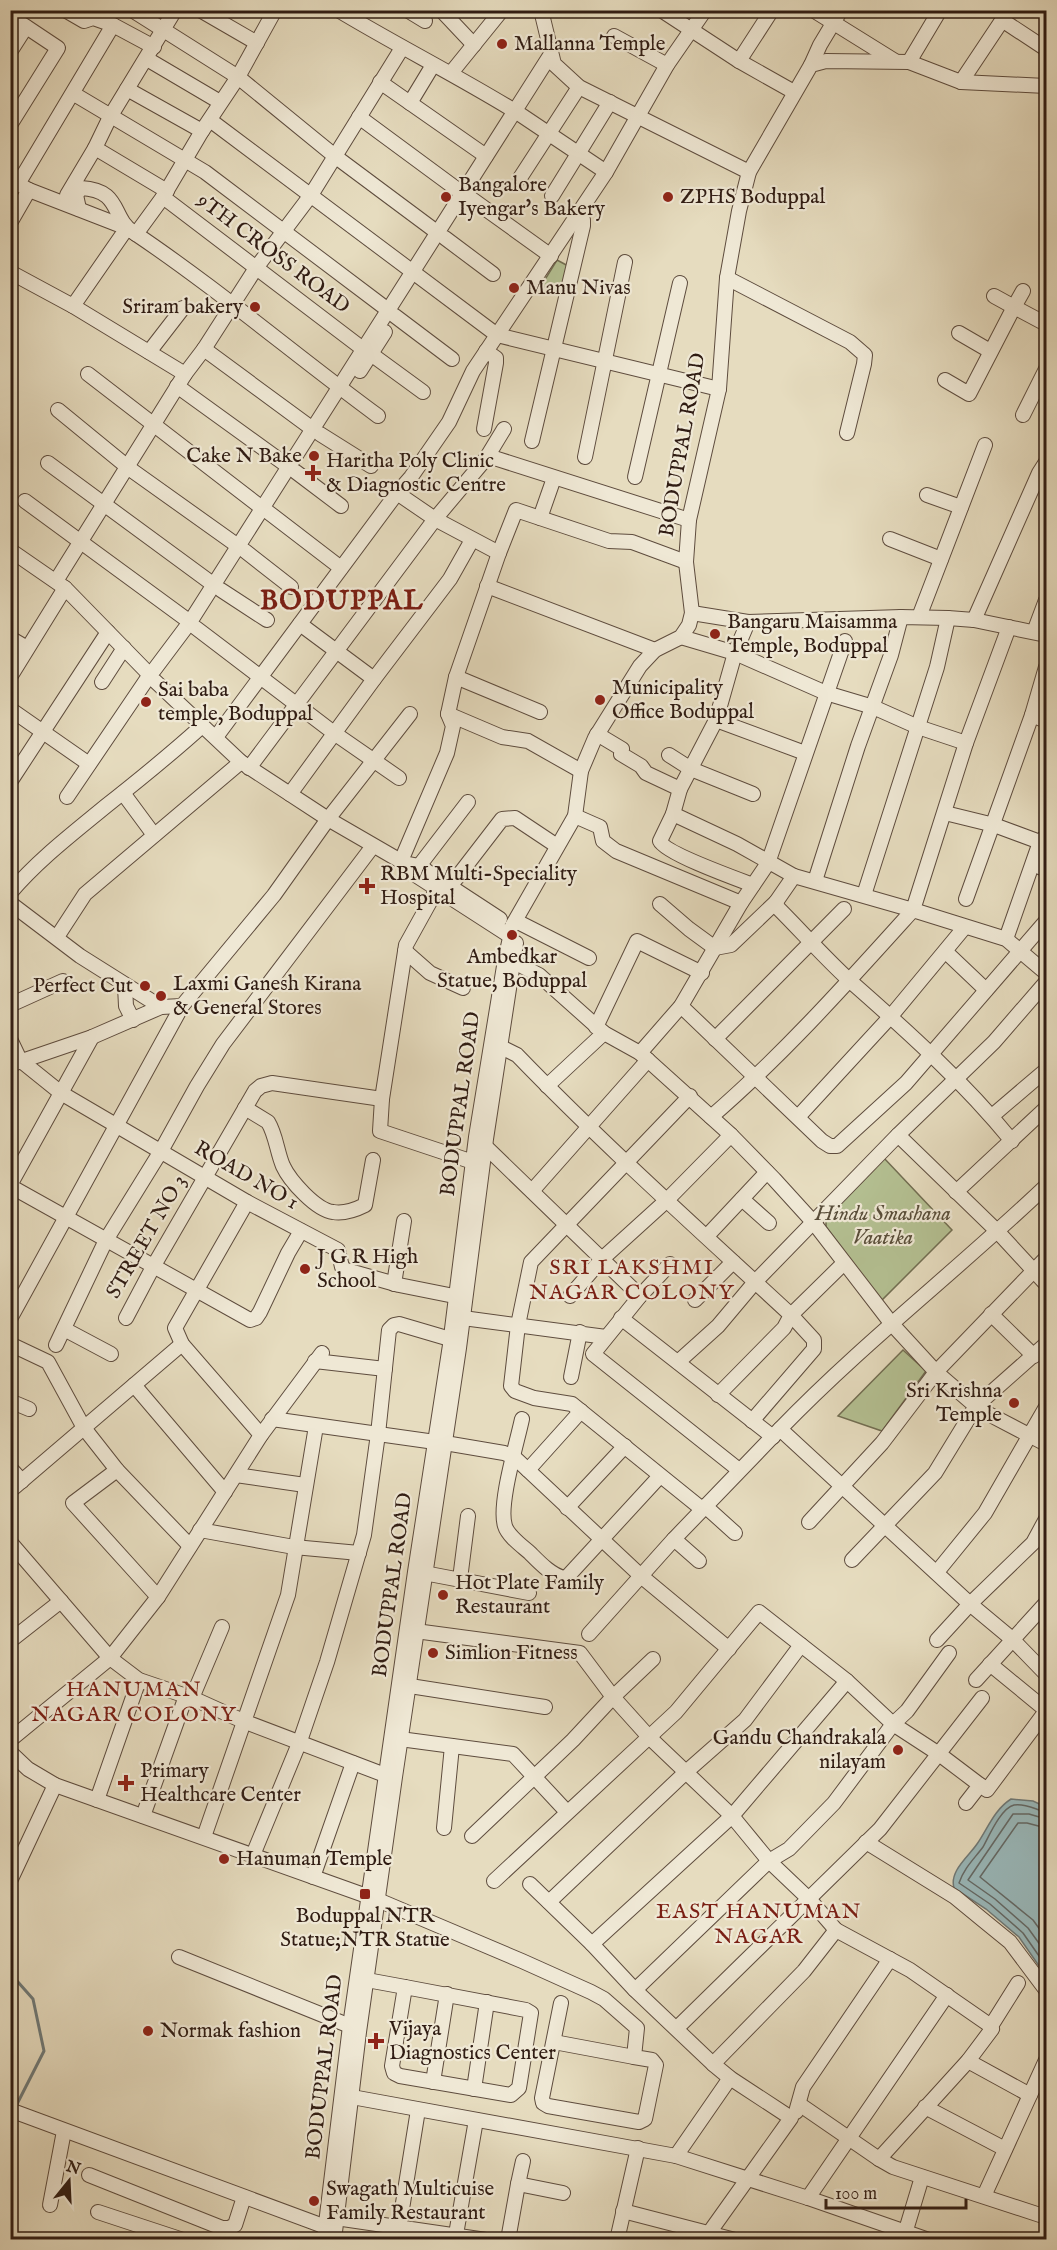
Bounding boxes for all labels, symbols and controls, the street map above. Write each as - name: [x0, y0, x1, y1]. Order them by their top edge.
- place label: Mallanna Temple: [514, 31, 666, 58]
- marker: Mallanna Temple: [495, 37, 509, 51]
- place label: Bangalore Iyengar's Bakery: [458, 172, 606, 223]
- place label: ZPHS Boduppal: [680, 184, 825, 211]
- street label: 9TH CROSS ROAD: [190, 187, 355, 320]
- marker: Bangalore Iyengar's Bakery: [439, 190, 453, 204]
- marker: ZPHS Boduppal: [661, 190, 675, 204]
- place label: Manu Nivas: [526, 275, 631, 302]
- marker: Manu Nivas: [507, 281, 521, 295]
- place label: Sriram bakery: [122, 294, 244, 321]
- marker: Sriram bakery: [248, 300, 262, 314]
- street label: BODUPPAL ROAD: [654, 351, 712, 539]
- place label: Cake N Bake: [186, 443, 302, 470]
- place label: Haritha Poly Clinic & Diagnostic Centre: [326, 448, 506, 499]
- marker: Cake N Bake: [307, 449, 321, 463]
- marker: Haritha Poly Clinic & Diagnostic Centre: [304, 464, 322, 482]
- district label: BODUPPAL: [260, 585, 424, 619]
- place label: Bangaru Maisamma Temple, Boduppal: [727, 609, 898, 660]
- marker: Bangaru Maisamma Temple, Boduppal: [708, 627, 722, 641]
- place label: Municipality Office Boduppal: [612, 675, 754, 726]
- place label: Sai baba temple, Boduppal: [158, 677, 313, 728]
- marker: Municipality Office Boduppal: [593, 693, 607, 707]
- marker: Sai baba temple, Boduppal: [139, 695, 153, 709]
- place label: RBM Multi-Speciality Hospital: [380, 861, 578, 912]
- marker: RBM Multi-Speciality Hospital: [358, 877, 376, 895]
- marker: Ambedkar Statue, Boduppal: [505, 928, 519, 942]
- place label: Ambedkar Statue, Boduppal: [437, 944, 587, 995]
- place label: Laxmi Ganesh Kirana & General Stores: [173, 971, 362, 1022]
- place label: Perfect Cut: [33, 973, 133, 1000]
- marker: Perfect Cut: [138, 979, 152, 993]
- marker: Laxmi Ganesh Kirana & General Stores: [154, 989, 168, 1003]
- street label: BODUPPAL ROAD: [435, 1010, 487, 1198]
- street label: ROAD NO 1: [189, 1135, 303, 1217]
- street label: STREET NO 3: [101, 1170, 193, 1304]
- park label: Hindu Smashana Vaatika: [814, 1201, 951, 1252]
- place label: J G R High School: [315, 1244, 418, 1295]
- district label: SRI LAKSHMI NAGAR COLONY: [529, 1254, 735, 1307]
- marker: J G R High School: [298, 1262, 312, 1276]
- place label: Sri Krishna Temple: [906, 1378, 1003, 1429]
- marker: Sri Krishna Temple: [1007, 1396, 1021, 1410]
- street label: BODUPPAL ROAD: [367, 1491, 419, 1679]
- place label: Hot Plate Family Restaurant: [455, 1570, 605, 1621]
- marker: Hot Plate Family Restaurant: [436, 1588, 450, 1602]
- place label: Simlion Fitness: [445, 1640, 578, 1667]
- marker: Simlion Fitness: [426, 1646, 440, 1660]
- district label: HANUMAN NAGAR COLONY: [31, 1676, 237, 1729]
- place label: Gandu Chandrakala nilayam: [713, 1725, 887, 1776]
- marker: Gandu Chandrakala nilayam: [891, 1743, 905, 1757]
- place label: Primary Healthcare Center: [140, 1758, 301, 1809]
- marker: Primary Healthcare Center: [117, 1774, 135, 1792]
- place label: Hanuman Temple: [236, 1846, 392, 1873]
- marker: Hanuman Temple: [217, 1852, 231, 1866]
- marker: Boduppal NTR Statue;NTR Statue: [358, 1887, 372, 1901]
- district label: EAST HANUMAN NAGAR: [656, 1898, 862, 1951]
- place label: Boduppal NTR Statue;NTR Statue: [280, 1903, 450, 1954]
- street label: BODUPPAL ROAD: [300, 1973, 350, 2161]
- place label: Vijaya Diagnostics Center: [388, 2016, 556, 2067]
- place label: Normak fashion: [160, 2018, 301, 2045]
- marker: Normak fashion: [141, 2024, 155, 2038]
- marker: Vijaya Diagnostics Center: [367, 2032, 385, 2050]
- north arrow: [39, 2151, 99, 2211]
- text: N: [62, 2157, 83, 2180]
- scale bar: [826, 2172, 966, 2210]
- place label: Swagath Multicuise Family Restaurant: [326, 2176, 495, 2227]
- text: 100 m: [835, 2183, 877, 2206]
- marker: Swagath Multicuise Family Restaurant: [307, 2194, 321, 2208]

